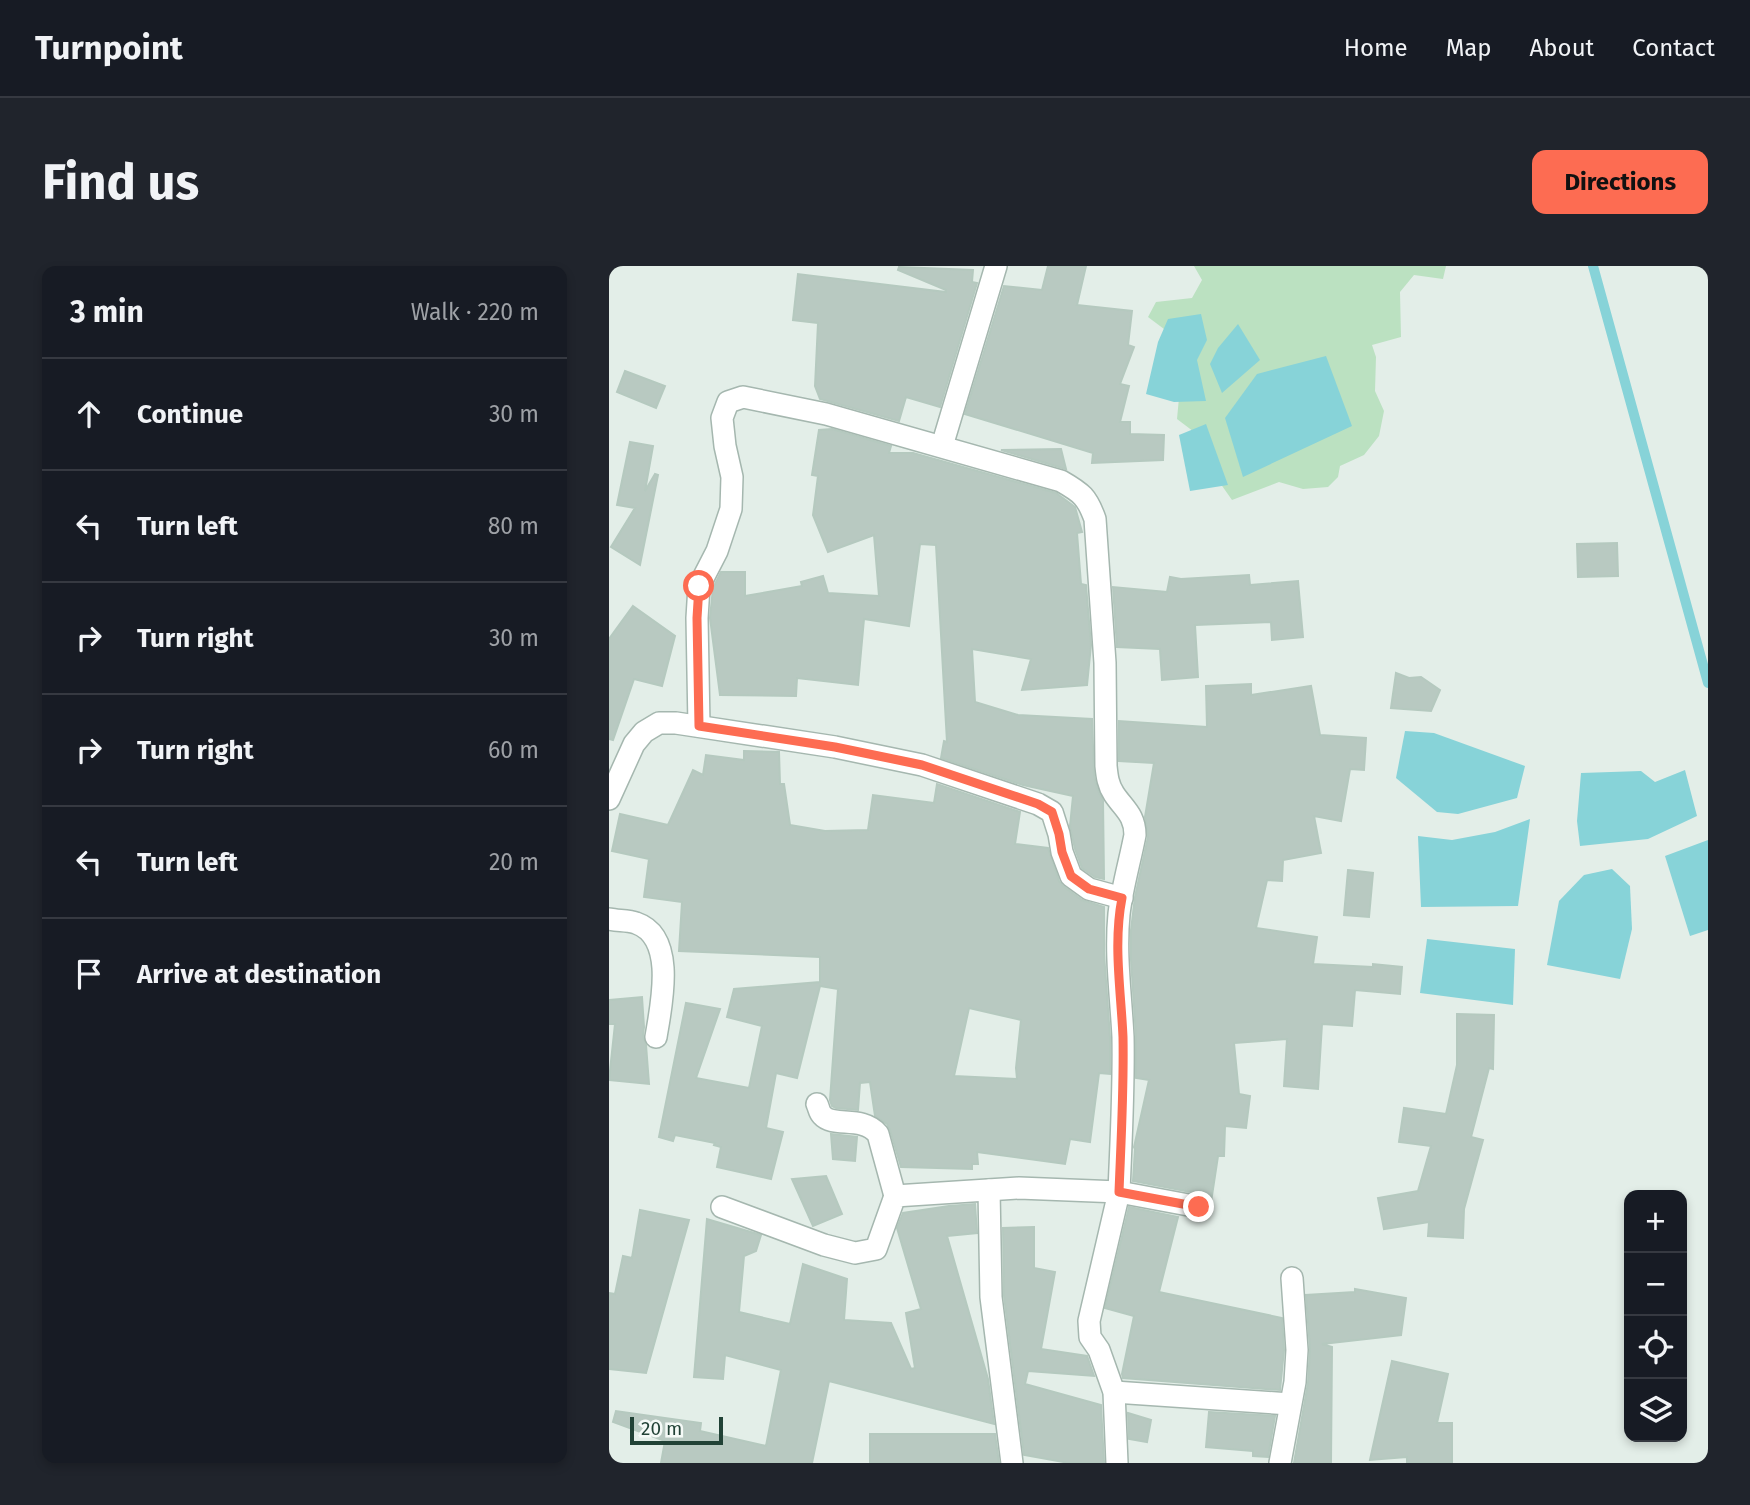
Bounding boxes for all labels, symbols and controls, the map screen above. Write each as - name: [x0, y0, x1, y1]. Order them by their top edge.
- text: Turnpoint: [35, 28, 183, 68]
- text: Home: [1344, 34, 1408, 62]
- text: Map: [1446, 34, 1492, 62]
- text: About: [1530, 34, 1594, 62]
- text: Contact: [1632, 34, 1715, 62]
- button: Directions: [1532, 150, 1708, 214]
- text: Find us: [42, 153, 199, 212]
- text: 3 min: [70, 294, 144, 330]
- text: Walk · 220 m: [411, 298, 539, 326]
- icon: ahead: [70, 395, 108, 433]
- text: Continue: [137, 399, 243, 430]
- text: 30 m: [489, 400, 539, 428]
- icon: left: [70, 507, 108, 545]
- text: Turn left: [137, 511, 238, 542]
- text: 80 m: [488, 512, 539, 540]
- route start: [683, 570, 714, 601]
- icon: right: [70, 619, 108, 657]
- text: Turn right: [137, 623, 254, 654]
- text: 30 m: [489, 624, 539, 652]
- icon: right: [70, 731, 108, 769]
- text: Turn right: [137, 735, 254, 766]
- text: 60 m: [488, 736, 539, 764]
- icon: left: [70, 843, 108, 881]
- text: Turn left: [137, 847, 238, 878]
- text: 20 m: [489, 848, 539, 876]
- icon: arrive: [70, 955, 108, 993]
- text: Arrive at destination: [137, 959, 381, 990]
- map controls: [1624, 1190, 1687, 1442]
- button: +: [1624, 1190, 1687, 1253]
- route end: [1183, 1191, 1214, 1222]
- button: −: [1624, 1253, 1687, 1316]
- button: locate: [1624, 1316, 1687, 1379]
- button: layers: [1624, 1379, 1687, 1442]
- scale bar: [630, 1414, 723, 1446]
- text: 20 m: [641, 1417, 682, 1440]

